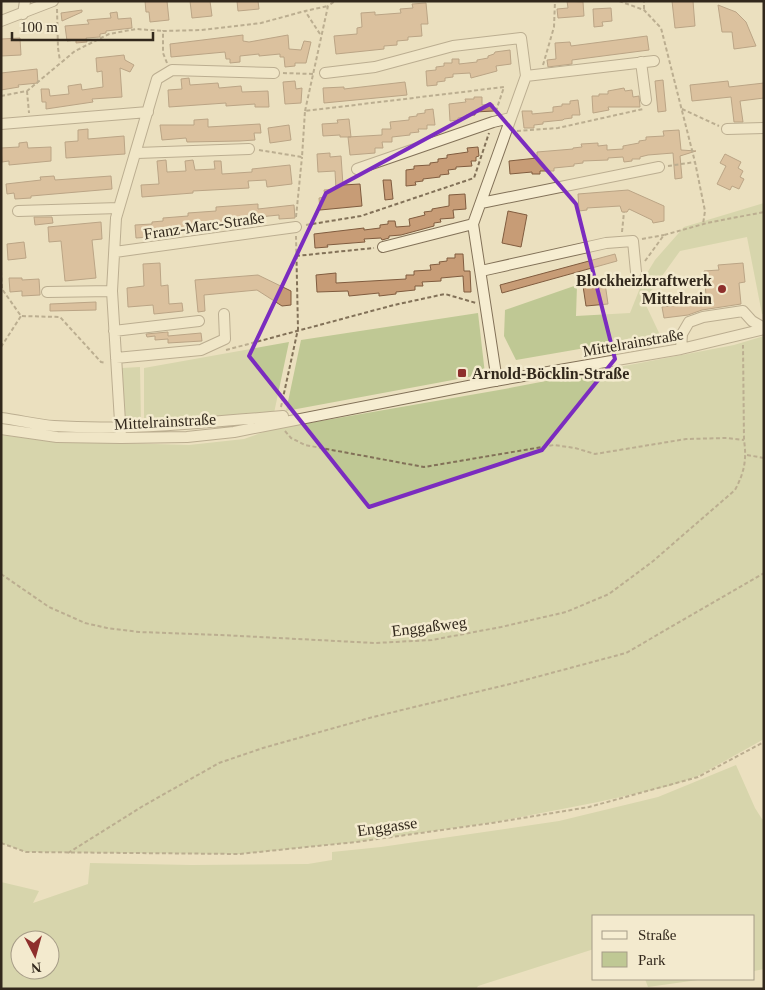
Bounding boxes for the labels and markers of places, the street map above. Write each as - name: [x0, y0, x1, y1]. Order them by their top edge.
- place label: Blockheizkraftwerk Mittelrain: [576, 272, 712, 307]
- marker: Blockheizkraftwerk Mittelrain: [716, 283, 728, 295]
- place label: Arnold-Böcklin-Straße: [472, 365, 629, 382]
- marker: Arnold-Böcklin-Straße: [456, 367, 468, 379]

